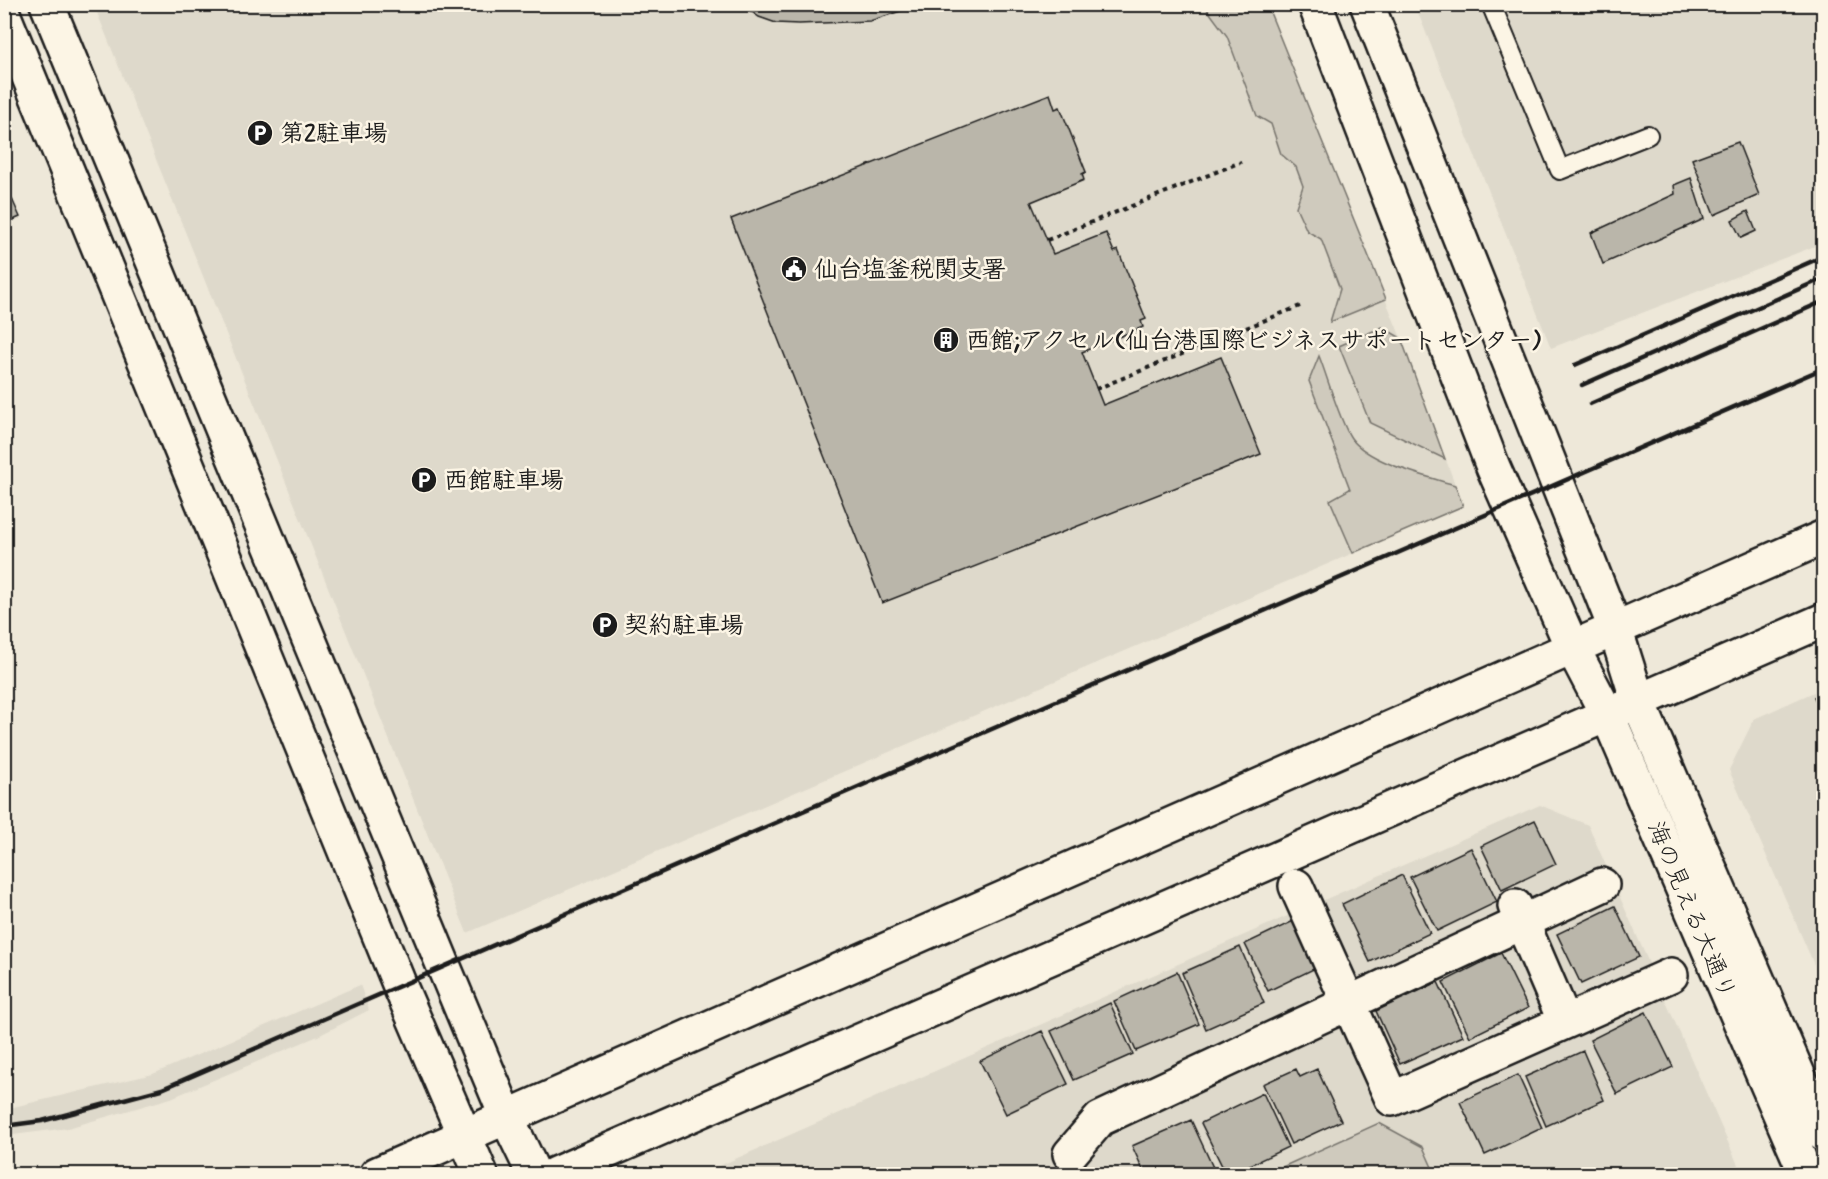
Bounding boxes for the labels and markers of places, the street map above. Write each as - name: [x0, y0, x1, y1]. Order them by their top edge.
- parking icon: 第2駐車場: [245, 118, 275, 148]
- place label: 第2駐車場: [280, 119, 388, 150]
- public building icon: 仙台塩釜税関支署: [779, 254, 809, 284]
- place label: 仙台塩釜税関支署: [814, 255, 1006, 286]
- building icon: 西館;アクセル(仙台港国際ビジネスサポートセンター): [931, 325, 961, 355]
- place label: 西館;アクセル(仙台港国際ビジネスサポートセンター): [966, 326, 1541, 357]
- parking icon: 西館駐車場: [409, 465, 439, 495]
- place label: 西館駐車場: [444, 466, 564, 497]
- parking icon: 契約駐車場: [590, 610, 620, 640]
- place label: 契約駐車場: [624, 611, 744, 642]

